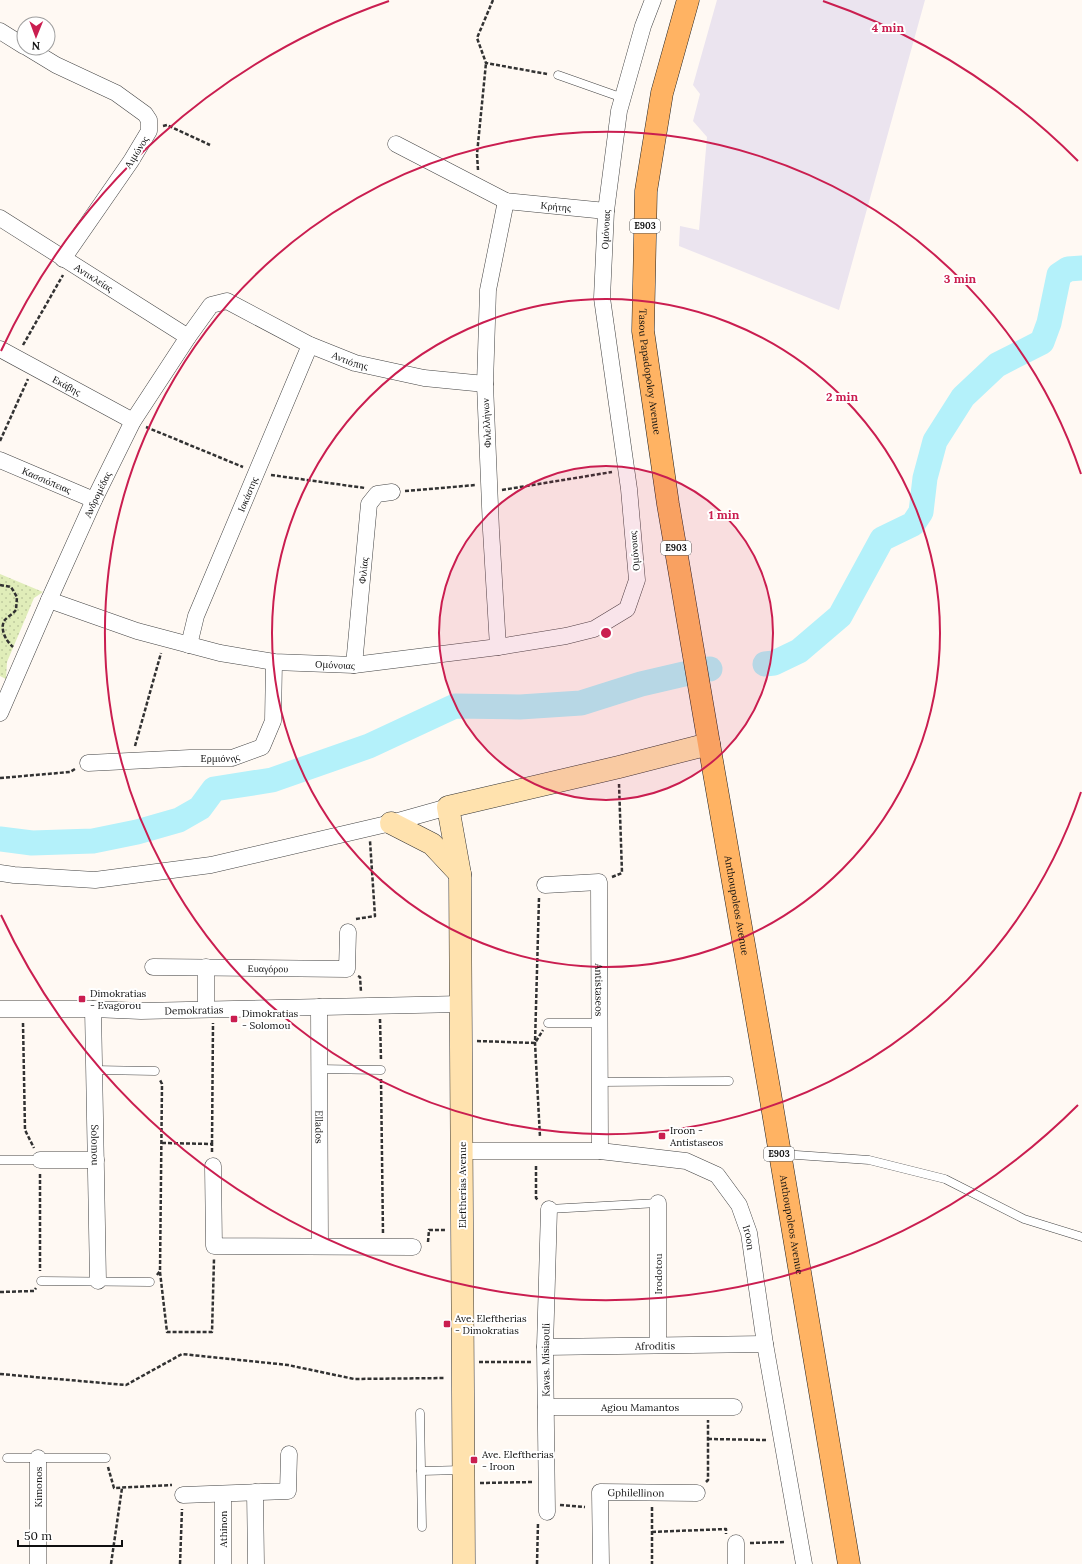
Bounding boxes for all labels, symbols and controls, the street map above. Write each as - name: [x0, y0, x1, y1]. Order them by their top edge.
- north arrow: [16, 16, 56, 56]
- text: 4 min: [872, 20, 905, 35]
- text: N: [31, 39, 40, 53]
- street label: Αιμώνος: [121, 133, 152, 171]
- street label: Κρήτης: [540, 198, 572, 214]
- street label: Ομόνοιας: [598, 209, 613, 250]
- road number: E903: [630, 219, 660, 233]
- street label: Αντικλείας: [72, 261, 116, 295]
- text: 3 min: [944, 271, 977, 286]
- street label: Tasou Papadopoloy Avenue: [636, 309, 664, 436]
- street label: Αντιόπης: [330, 348, 369, 373]
- street label: Εκάβης: [50, 373, 83, 399]
- text: 2 min: [826, 389, 858, 404]
- street label: Φιλελλήνων: [479, 397, 494, 448]
- street label: Κασσιόπειας: [20, 464, 73, 497]
- street label: Ανδρομέδας: [81, 469, 114, 520]
- street label: Ιοκάστης: [235, 475, 261, 514]
- text: 1 min: [709, 507, 740, 522]
- street label: Ομόνοιας: [626, 531, 643, 571]
- road number: E903: [661, 541, 691, 555]
- street label: Φιλίας: [356, 556, 371, 584]
- centre of rings: [599, 626, 613, 640]
- street label: Ομόνοιας: [315, 658, 355, 672]
- street label: Ερμιόνης: [201, 750, 241, 765]
- street label: Anthoupoleos Avenue: [721, 854, 752, 957]
- street label: Ευαγόρου: [248, 962, 288, 975]
- street label: Antistaseos: [592, 962, 606, 1017]
- place label: Dimokratias - Evagorou: [90, 987, 147, 1012]
- marker: Dimokratias - Evagorou: [77, 994, 87, 1004]
- street label: Demokratias: [164, 1003, 224, 1017]
- place label: Dimokratias - Solomou: [242, 1007, 299, 1032]
- marker: Dimokratias - Solomou: [229, 1014, 239, 1024]
- street label: Ellados: [312, 1110, 326, 1144]
- street label: Solomou: [88, 1124, 102, 1166]
- place label: Iroon - Antistaseos: [669, 1124, 723, 1149]
- marker: Iroon - Antistaseos: [657, 1131, 667, 1141]
- street label: Eleftherias Avenue: [456, 1141, 469, 1228]
- road number: E903: [764, 1147, 794, 1161]
- street label: Anthoupoleos Avenue: [777, 1173, 806, 1276]
- street label: Iroon: [740, 1223, 757, 1251]
- street label: Irodotou: [652, 1254, 665, 1294]
- place label: Ave. Eleftherias - Dimokratias: [454, 1312, 527, 1337]
- marker: Ave. Eleftherias - Dimokratias: [442, 1319, 452, 1329]
- street label: Kavas. Misiaouli: [539, 1323, 553, 1397]
- street label: Afroditis: [634, 1339, 675, 1353]
- street label: Agiou Mamantos: [600, 1401, 679, 1414]
- place label: Ave. Eleftherias - Iroon: [481, 1448, 554, 1473]
- marker: Ave. Eleftherias - Iroon: [469, 1455, 479, 1465]
- street label: Kimonos: [32, 1466, 45, 1507]
- street label: Gphilellinon: [607, 1486, 664, 1500]
- street label: Athinon: [217, 1511, 230, 1548]
- scale bar: [18, 1522, 122, 1548]
- text: 50 m: [24, 1528, 52, 1543]

